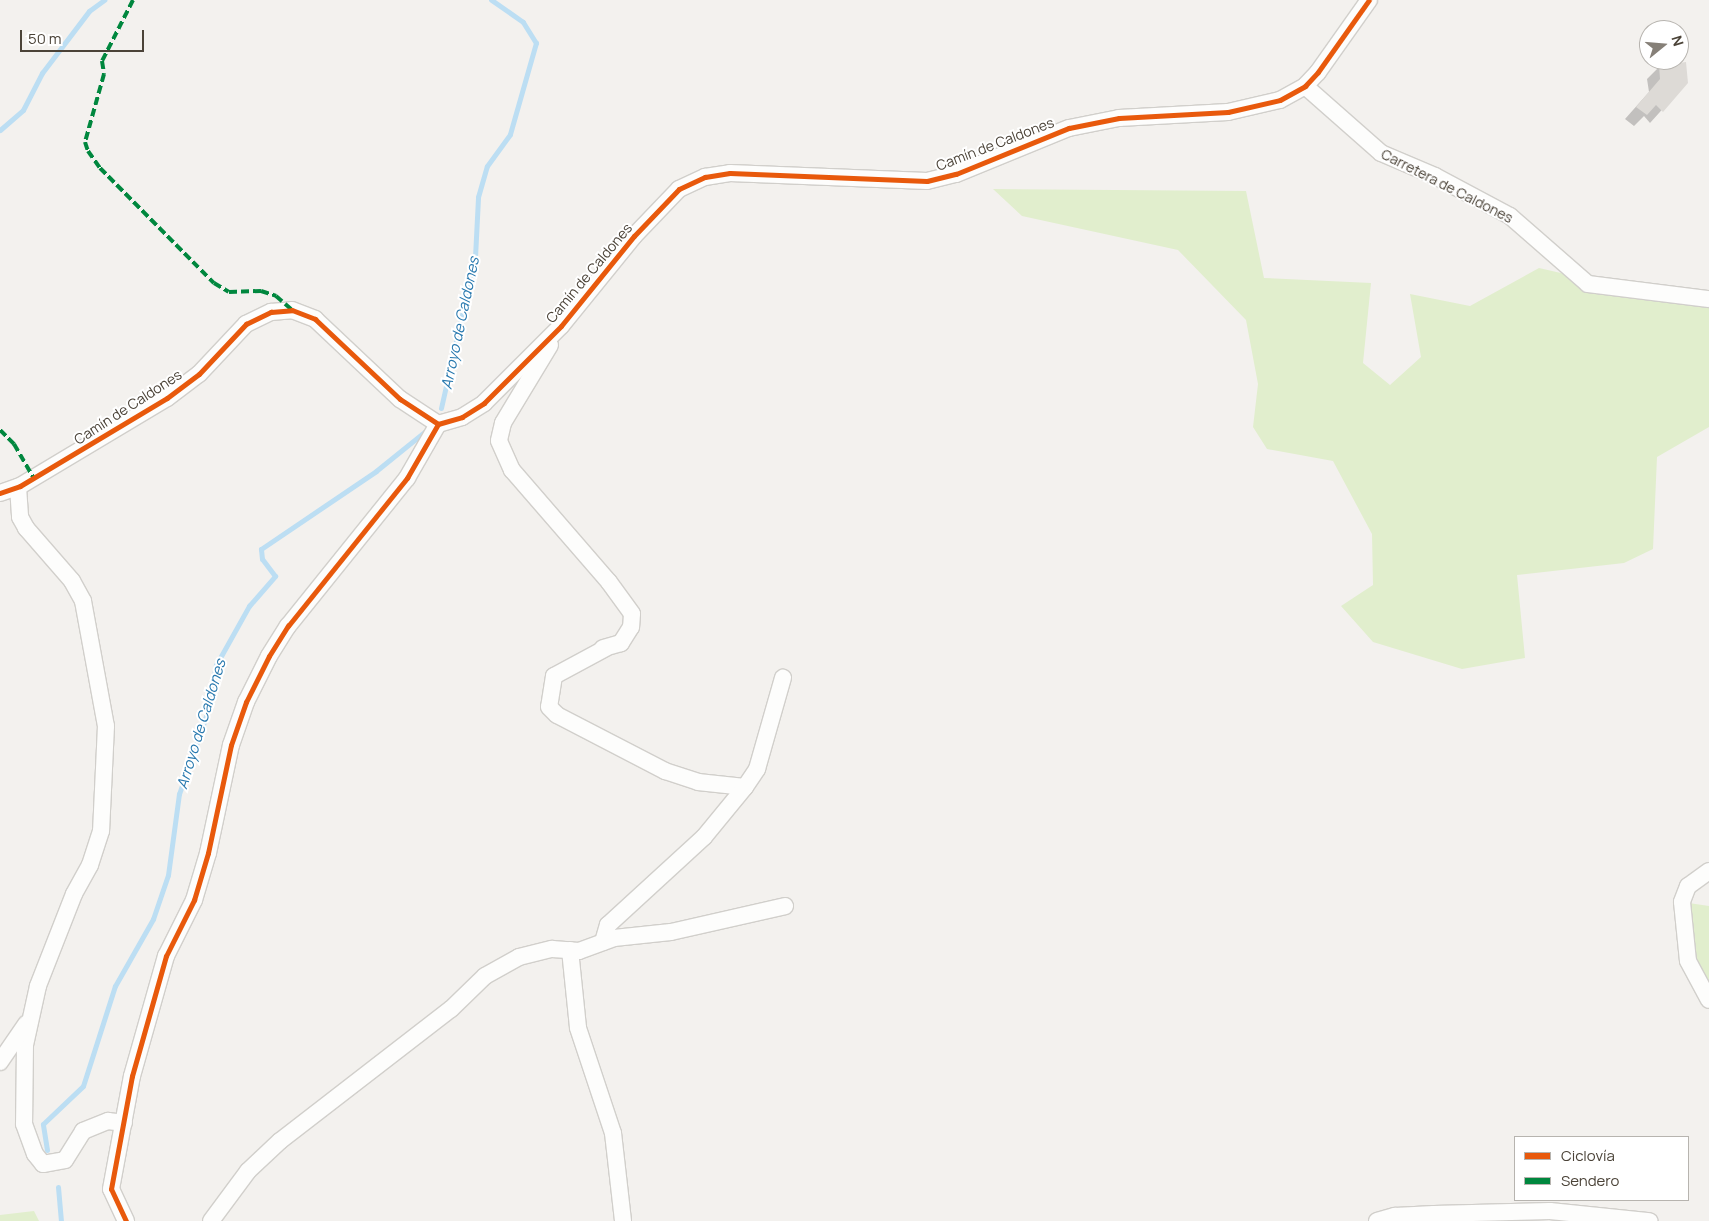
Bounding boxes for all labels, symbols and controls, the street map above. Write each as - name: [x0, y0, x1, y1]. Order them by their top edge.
- scale bar: [22, 20, 146, 52]
- north arrow: [1639, 20, 1689, 70]
- text: 50 m: [28, 28, 62, 49]
- text: N: [1667, 33, 1688, 48]
- street label: Camín de Caldones: [934, 114, 1056, 174]
- street label: Carretera de Caldones: [1378, 145, 1516, 227]
- street label: Camín de Caldones: [542, 220, 636, 326]
- water label: Arroyo de Caldones: [437, 255, 483, 391]
- street label: Camín de Caldones: [71, 366, 185, 448]
- water label: Arroyo de Caldones: [173, 657, 229, 791]
- legend: [1514, 1136, 1689, 1201]
- text: Ciclovía: [1561, 1145, 1615, 1166]
- text: Sendero: [1561, 1170, 1619, 1191]

